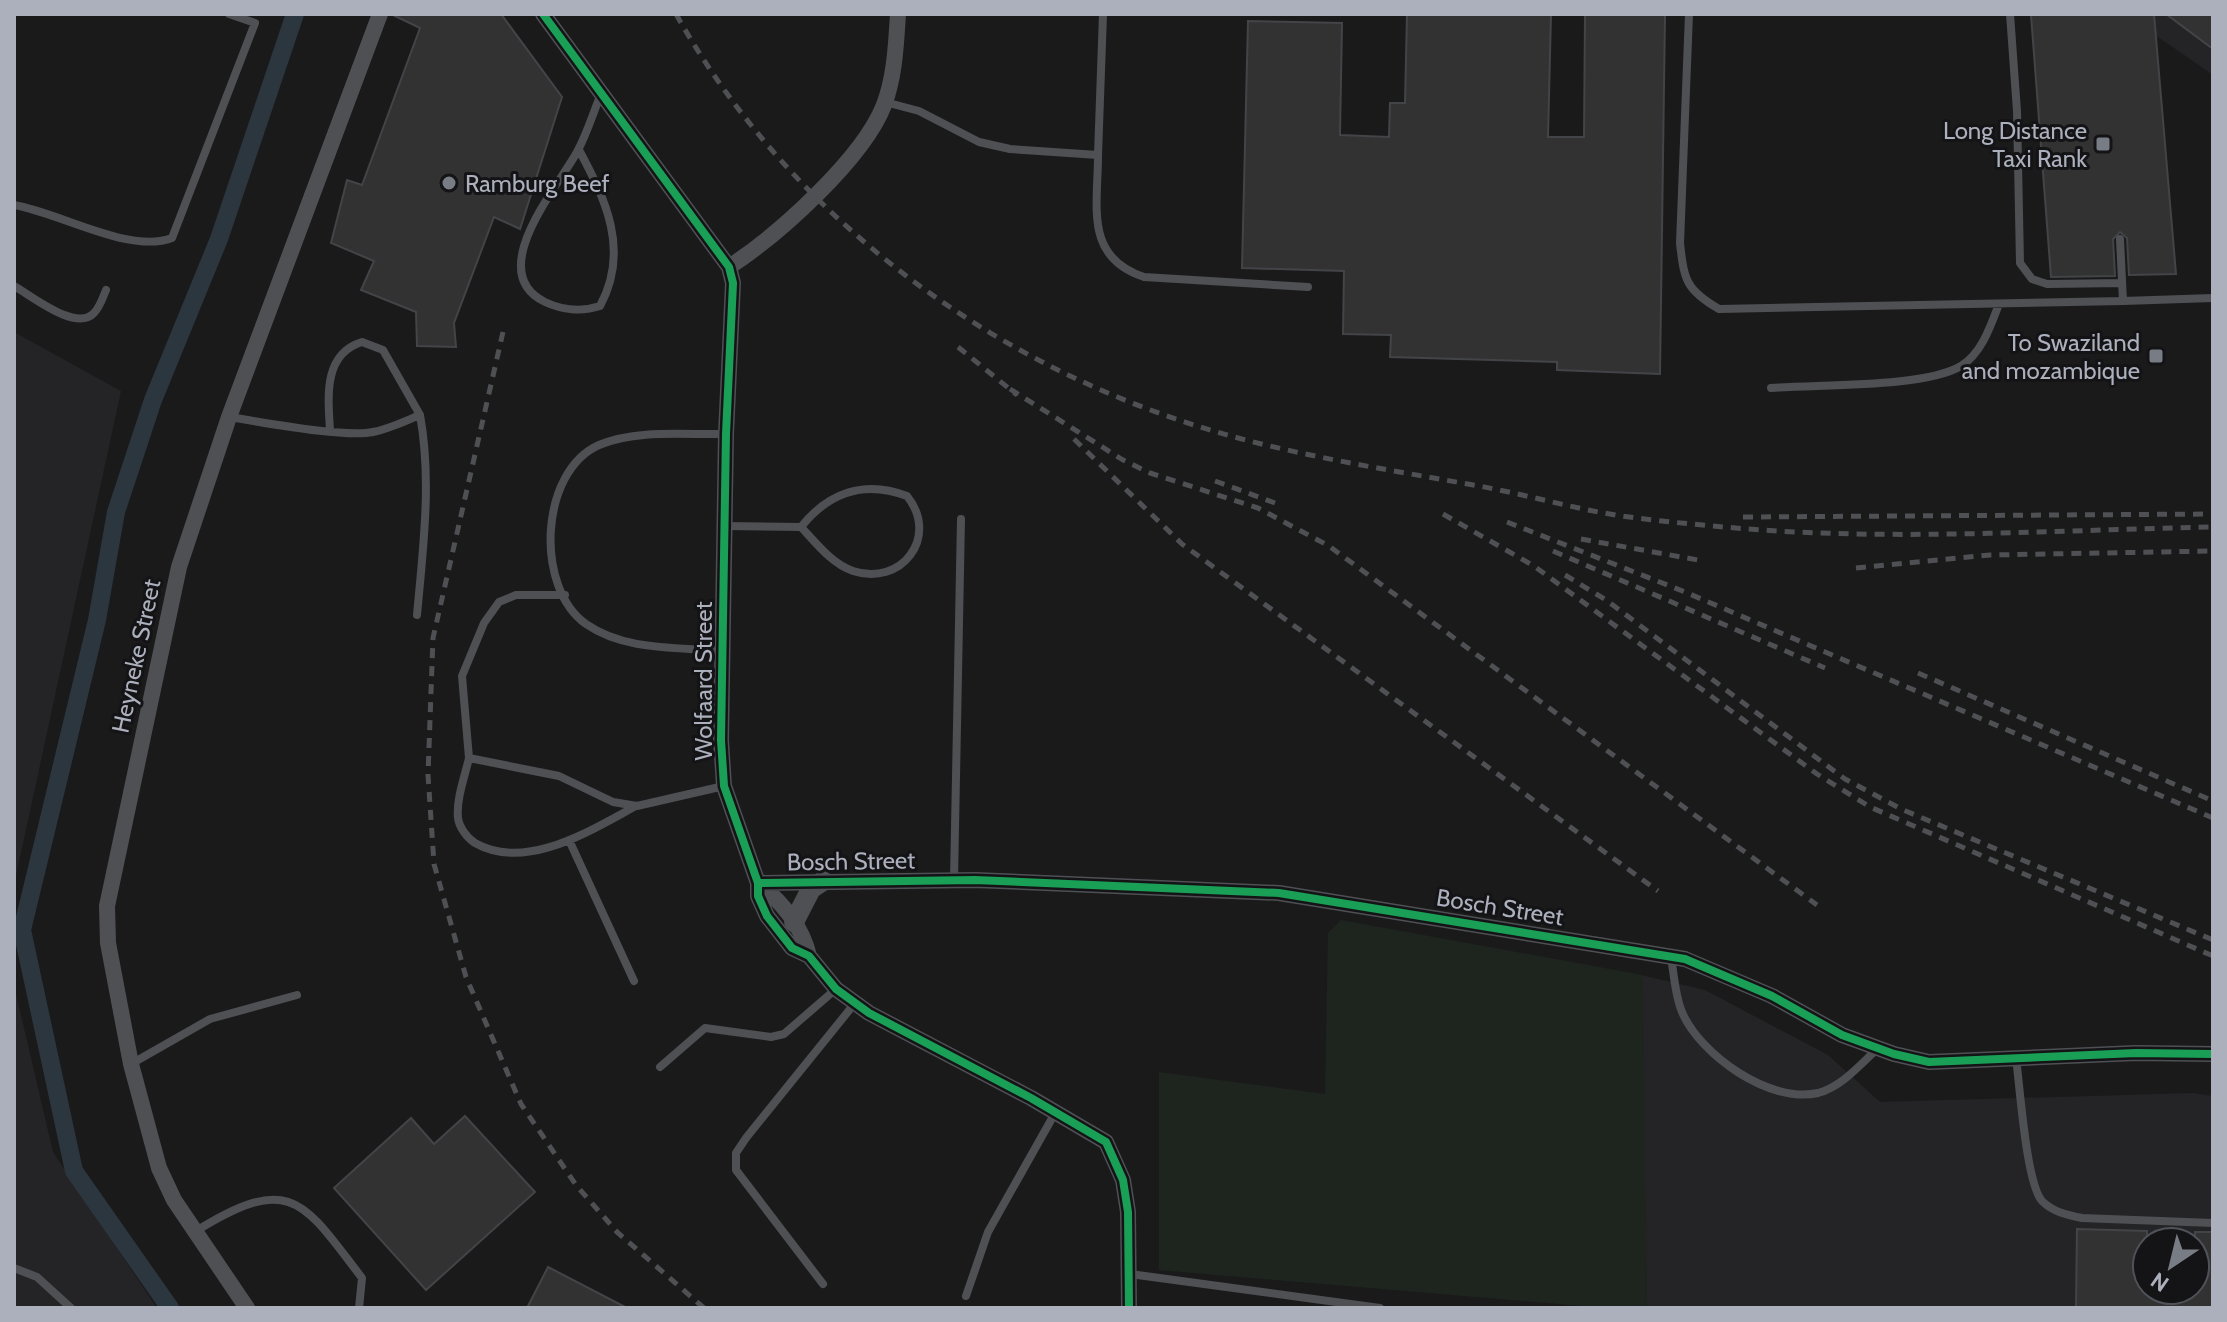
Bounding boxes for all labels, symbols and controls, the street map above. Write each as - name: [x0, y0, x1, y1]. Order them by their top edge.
- place label: Long Distance Taxi Rank: [1943, 116, 2087, 173]
- marker: Long Distance Taxi Rank: [2094, 135, 2112, 153]
- place label: Ramburg Beef: [465, 169, 610, 198]
- marker: Ramburg Beef: [440, 174, 458, 192]
- place label: To Swaziland and mozambique: [1962, 328, 2140, 385]
- marker: To Swaziland and mozambique: [2147, 347, 2165, 365]
- street label: Heyneke Street: [106, 577, 166, 735]
- street label: Wolfaard Street: [689, 601, 718, 761]
- street label: Bosch Street: [787, 845, 915, 877]
- street label: Bosch Street: [1434, 883, 1566, 931]
- north arrow: [2131, 1226, 2211, 1306]
- text: N: [2146, 1266, 2174, 1297]

